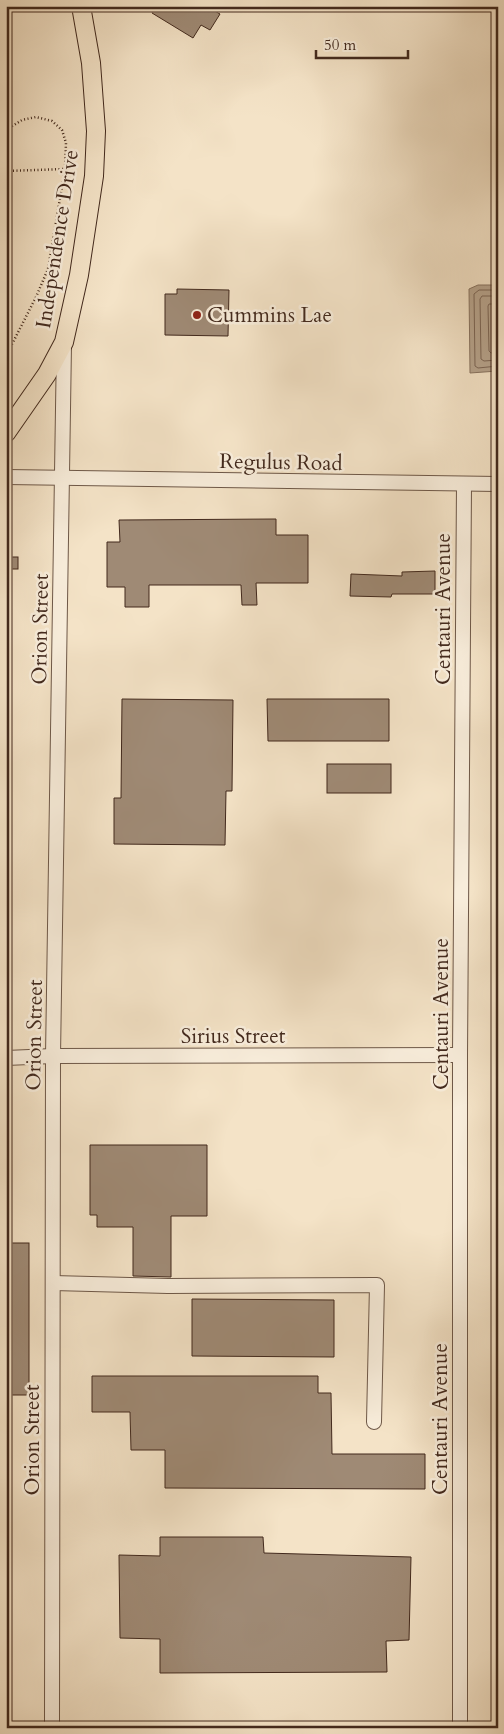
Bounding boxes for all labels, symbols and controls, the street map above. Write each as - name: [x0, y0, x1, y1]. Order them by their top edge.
- scale bar: [316, 28, 409, 60]
- text: 50 m: [324, 35, 356, 55]
- street label: Independence Drive: [29, 148, 86, 331]
- place label: Cummins Lae: [207, 301, 332, 330]
- marker: Cummins Lae: [191, 309, 203, 321]
- street label: Regulus Road: [219, 447, 343, 478]
- street label: Centauri Avenue: [429, 533, 458, 685]
- street label: Orion Street: [25, 573, 56, 685]
- street label: Centauri Avenue: [427, 938, 456, 1090]
- street label: Orion Street: [19, 979, 50, 1091]
- street label: Sirius Street: [181, 1022, 286, 1051]
- street label: Centauri Avenue: [426, 1343, 455, 1495]
- street label: Orion Street: [18, 1384, 47, 1496]

